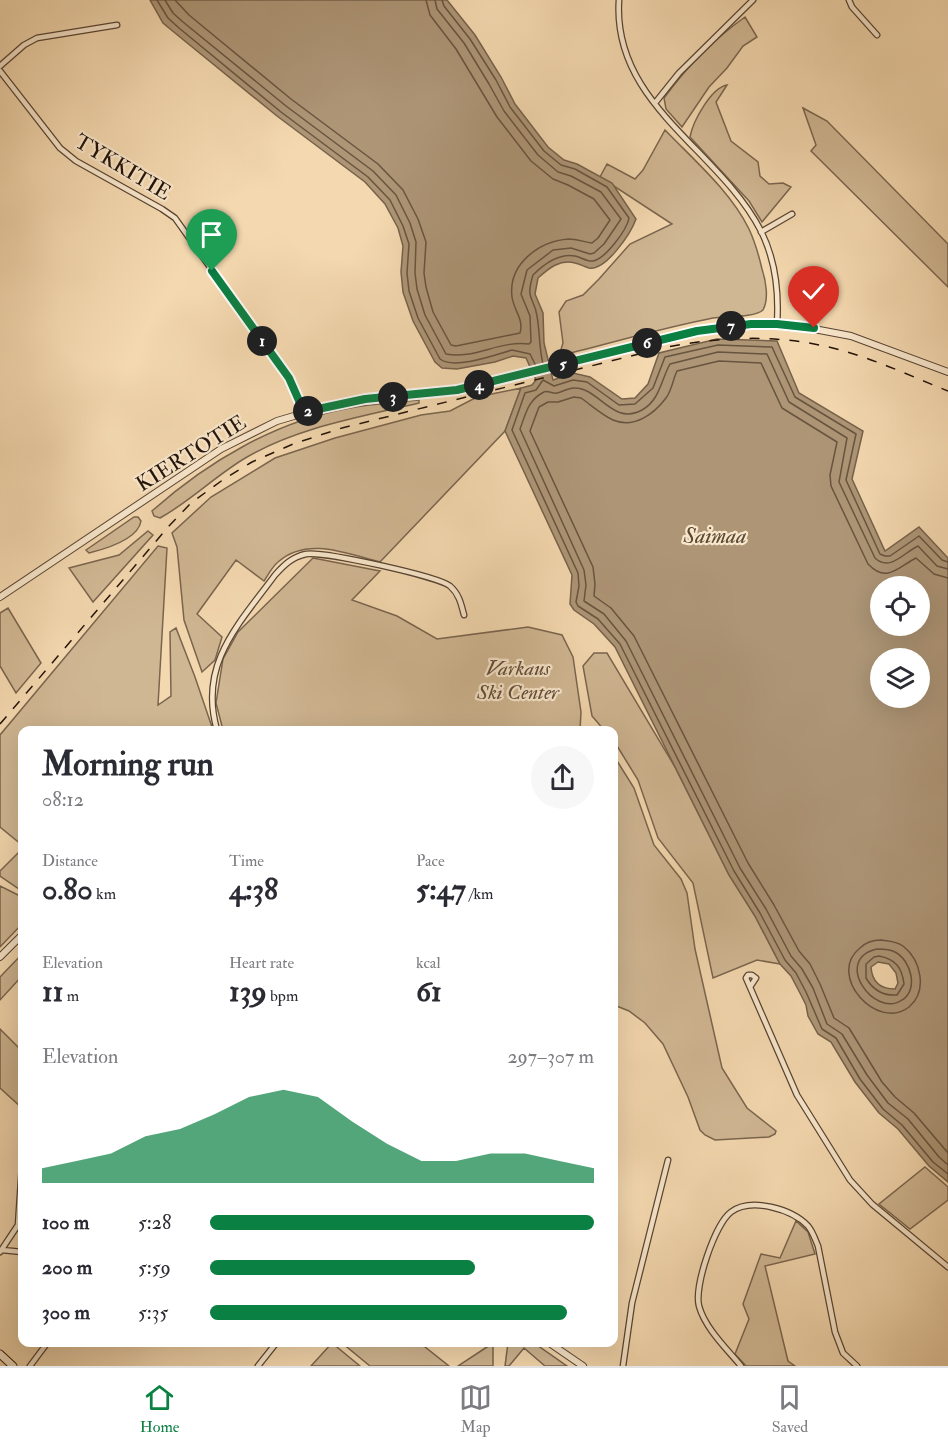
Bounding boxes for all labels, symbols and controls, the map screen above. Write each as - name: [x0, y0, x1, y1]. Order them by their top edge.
- street label: TYKKITIE: [70, 128, 176, 207]
- pin: [186, 209, 237, 271]
- icon: arrive: [195, 218, 228, 251]
- pin: [788, 266, 839, 328]
- icon: check: [797, 275, 830, 308]
- pin: 7: [716, 311, 746, 341]
- text: 7: [727, 316, 735, 336]
- pin: 1: [247, 326, 277, 356]
- pin: 6: [632, 328, 662, 358]
- text: 1: [259, 331, 265, 351]
- text: 6: [643, 333, 651, 353]
- pin: 5: [548, 349, 578, 379]
- text: 5: [559, 354, 567, 374]
- pin: 4: [464, 370, 494, 400]
- text: 4: [475, 375, 483, 395]
- pin: 3: [378, 382, 408, 412]
- text: 3: [390, 387, 396, 407]
- pin: 2: [293, 396, 323, 426]
- text: 2: [304, 401, 312, 421]
- street label: KIERTOTIE: [131, 409, 251, 498]
- water label: Saimaa: [683, 522, 746, 550]
- map controls: [870, 576, 930, 708]
- button: locate: [870, 576, 930, 636]
- button: layers: [870, 648, 930, 708]
- park label: Varkaus Ski Center: [476, 655, 560, 706]
- text: Morning run: [42, 744, 214, 785]
- button: share: [531, 746, 594, 809]
- text: 08:12: [42, 787, 84, 812]
- text: Distance: [42, 851, 98, 871]
- text: Time: [229, 851, 264, 871]
- text: Pace: [416, 851, 445, 871]
- text: 0.80: [42, 871, 93, 908]
- text: 4:38: [229, 871, 278, 908]
- text: 5:47: [416, 871, 466, 908]
- text: km: [93, 884, 116, 904]
- text: /km: [466, 884, 493, 904]
- text: Elevation: [42, 953, 103, 973]
- text: Heart rate: [229, 953, 294, 973]
- text: kcal: [416, 953, 441, 973]
- text: 11: [42, 973, 63, 1010]
- text: 139: [229, 973, 267, 1010]
- text: 61: [416, 973, 442, 1010]
- text: m: [63, 986, 79, 1006]
- text: bpm: [267, 986, 298, 1006]
- text: Elevation: [42, 1044, 118, 1069]
- text: 297–307 m: [507, 1044, 594, 1069]
- text: 100 m: [42, 1210, 89, 1235]
- text: 5:28: [138, 1210, 171, 1235]
- text: 200 m: [42, 1255, 92, 1280]
- text: 5:59: [138, 1255, 171, 1280]
- text: 300 m: [42, 1300, 90, 1325]
- text: 5:35: [138, 1300, 168, 1325]
- tab: Home: [140, 1381, 179, 1437]
- tab: Map: [459, 1381, 492, 1437]
- tab: Saved: [772, 1381, 808, 1437]

